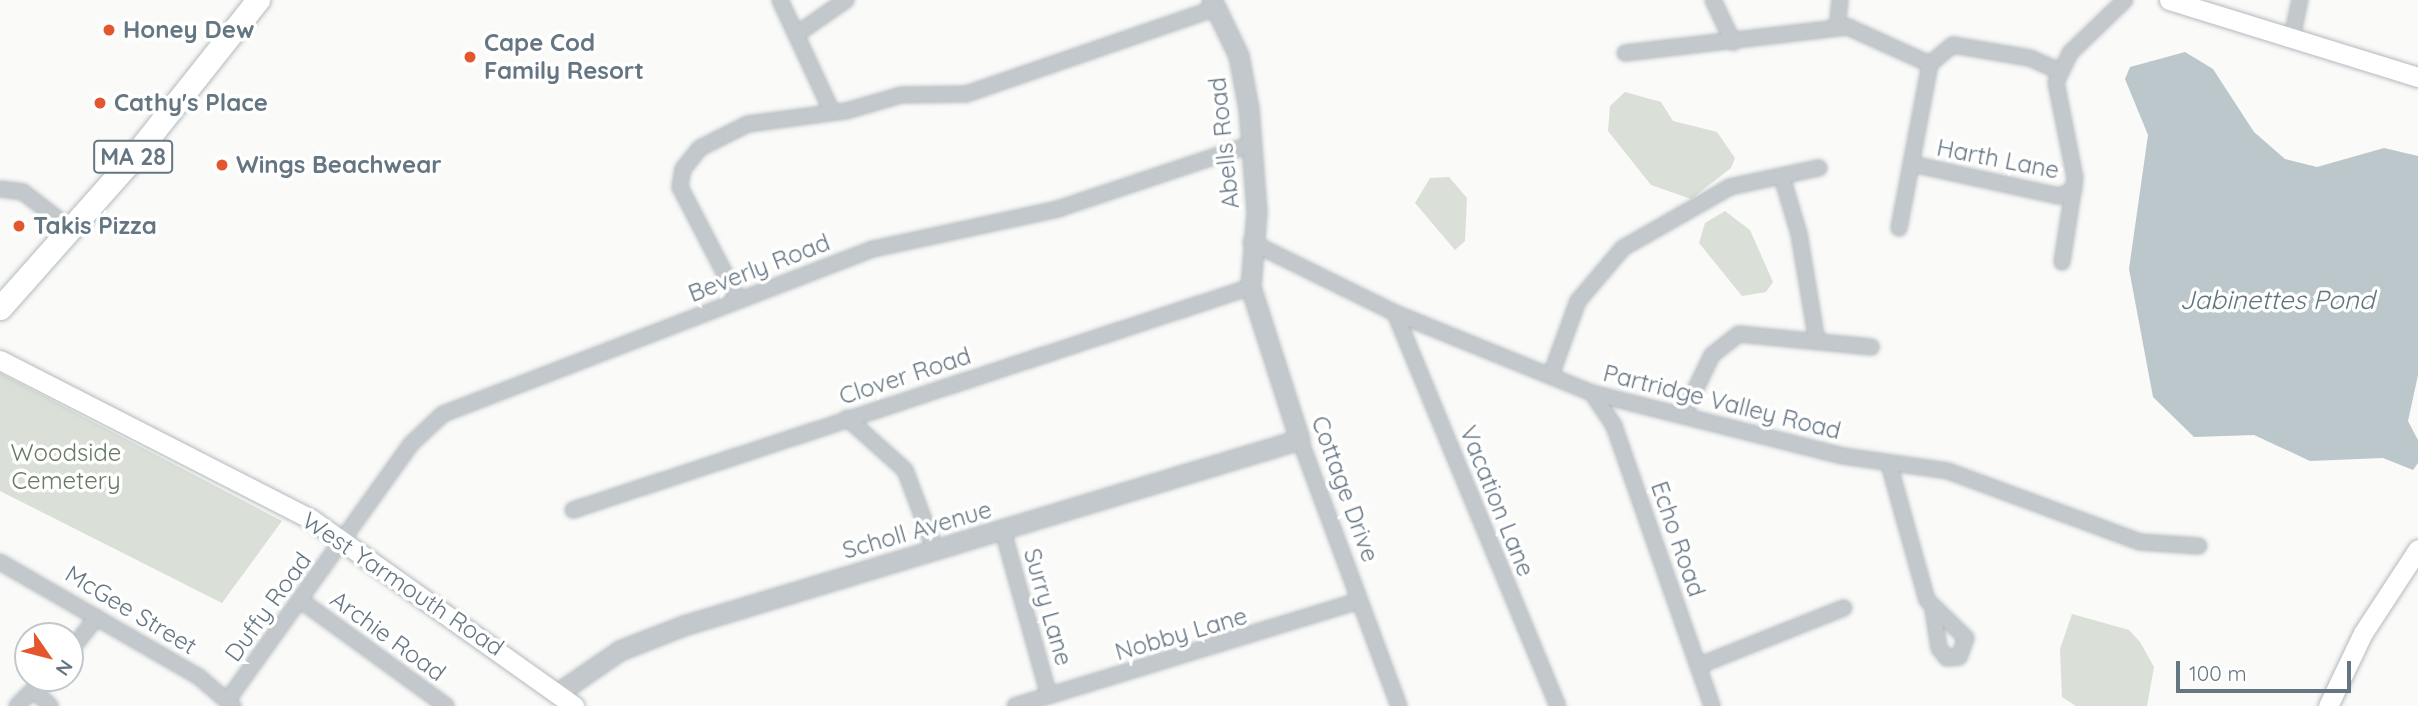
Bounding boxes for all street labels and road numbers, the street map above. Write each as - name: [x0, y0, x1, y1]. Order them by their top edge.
- street label: Abells Road: [1203, 76, 1245, 210]
- street label: Harth Lane: [1934, 133, 2062, 185]
- road number: MA 28: [93, 138, 173, 176]
- street label: Beverly Road: [684, 228, 834, 308]
- street label: Clover Road: [835, 341, 975, 411]
- street label: Partridge Valley Road: [1600, 359, 1844, 445]
- street label: Cottage Drive: [1305, 412, 1385, 566]
- street label: Vacation Lane: [1454, 421, 1540, 581]
- street label: Echo Road: [1645, 478, 1711, 600]
- street label: Scholl Avenue: [839, 495, 995, 565]
- street label: West Yarmouth Road: [297, 506, 509, 662]
- street label: Surry Lane: [1018, 545, 1078, 669]
- street label: Duffy Road: [219, 547, 317, 667]
- street label: McGee Street: [60, 559, 202, 661]
- street label: Archie Road: [325, 585, 451, 687]
- street label: Nobby Lane: [1112, 601, 1250, 667]

